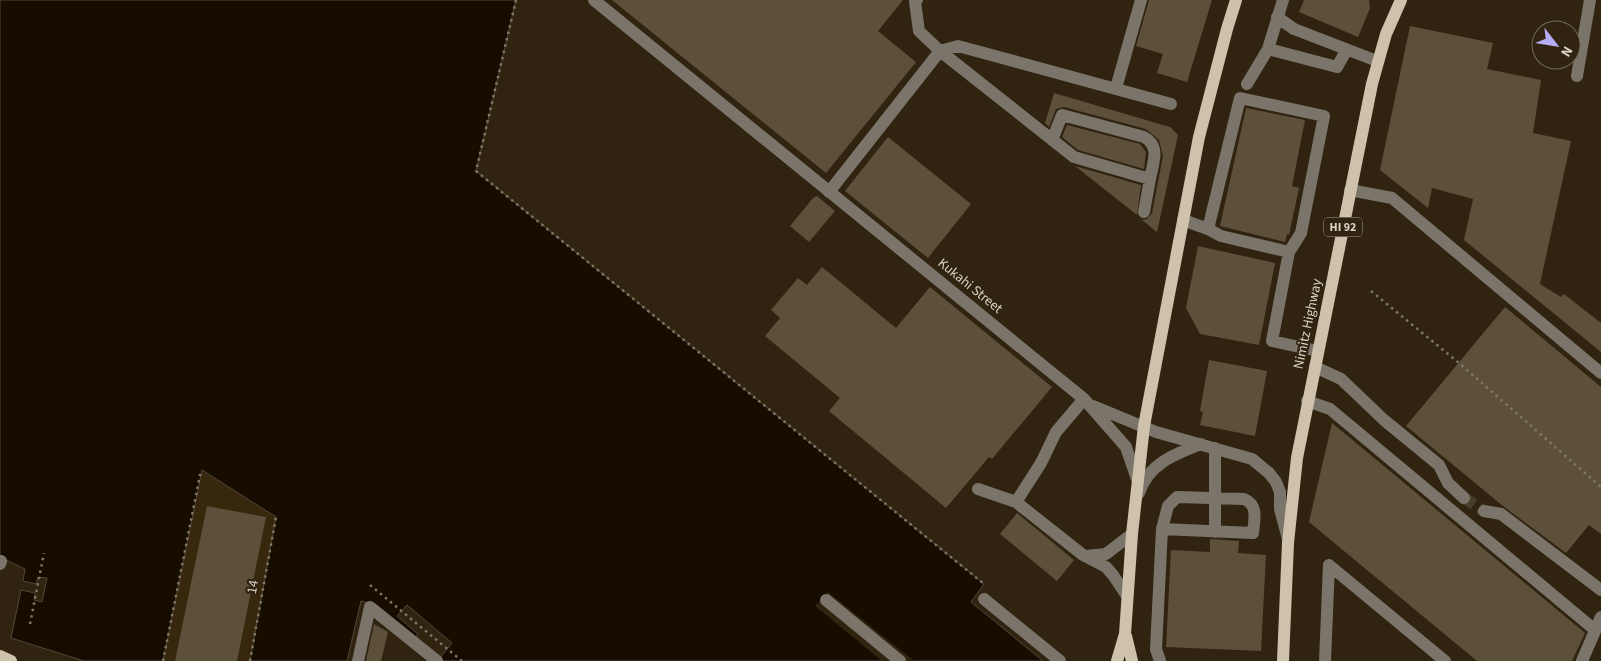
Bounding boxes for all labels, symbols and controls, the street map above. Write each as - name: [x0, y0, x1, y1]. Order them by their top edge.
- north arrow: [1531, 20, 1581, 70]
- text: N: [1555, 42, 1577, 60]
- road number: HI 92: [1324, 218, 1362, 236]
- street label: Kukahi Street: [933, 254, 1007, 319]
- street label: Nimitz Highway: [1289, 277, 1327, 371]
- street label: 14: [242, 578, 264, 596]

